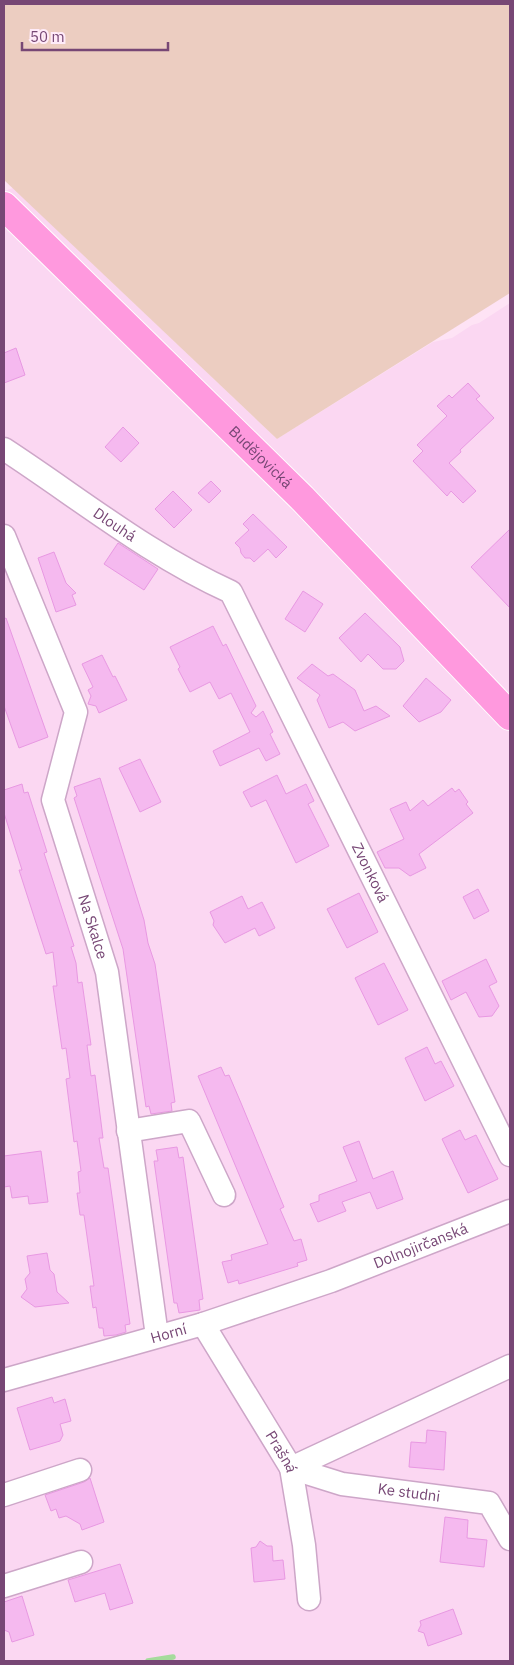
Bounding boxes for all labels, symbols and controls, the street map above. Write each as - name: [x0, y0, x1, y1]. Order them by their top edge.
- scale bar: [22, 20, 169, 52]
- text: 50 m: [30, 27, 65, 46]
- street label: Budějovická: [225, 421, 297, 492]
- street label: Dlouhá: [90, 503, 140, 545]
- street label: Zvonková: [348, 840, 393, 905]
- street label: Na Skalce: [74, 892, 112, 961]
- street label: Dolnojirčanská: [371, 1218, 470, 1272]
- street label: Horní: [148, 1319, 189, 1347]
- street label: Prašná: [261, 1427, 302, 1474]
- street label: Ke studni: [377, 1479, 441, 1506]

